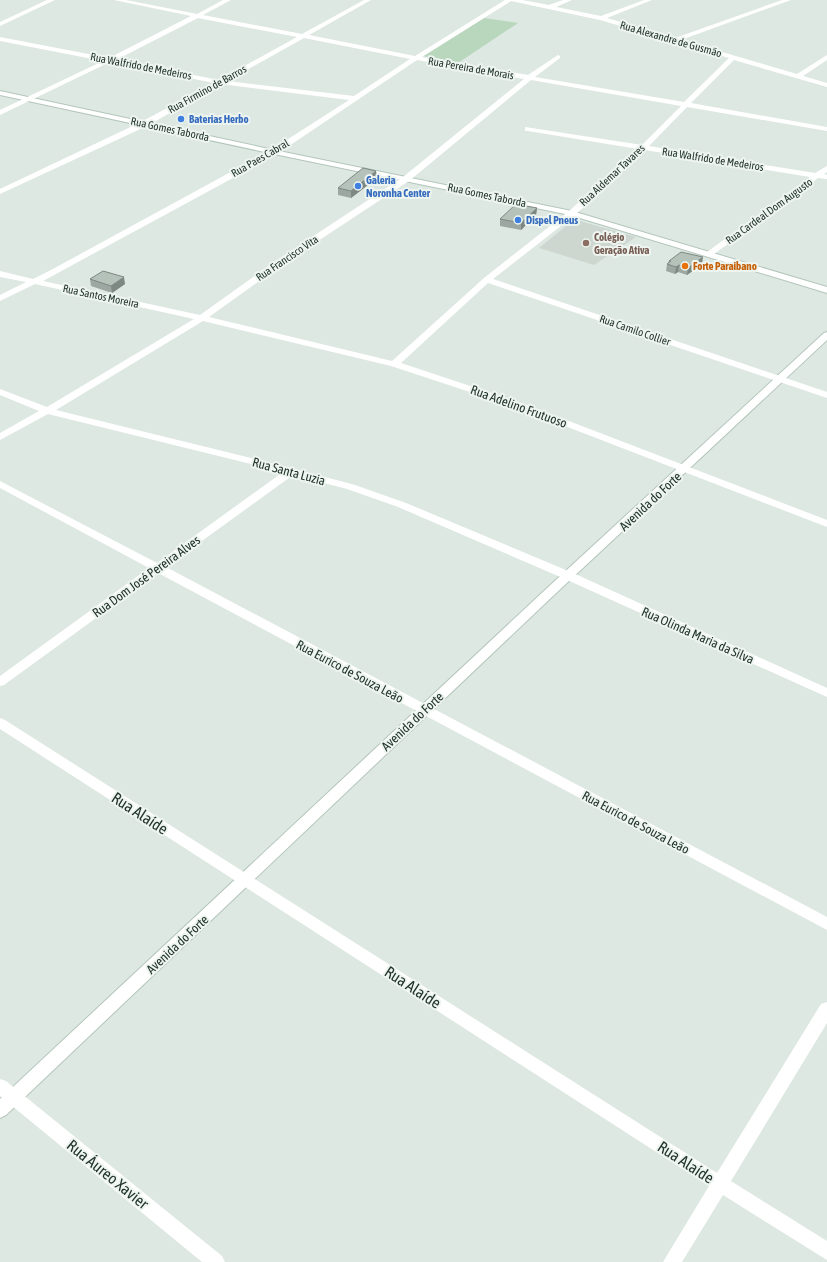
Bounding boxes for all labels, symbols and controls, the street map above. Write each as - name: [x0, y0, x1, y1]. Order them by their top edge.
- street label: Rua Alexandre de Gusmão: [619, 19, 723, 59]
- street label: Rua Walfrido de Medeiros: [89, 50, 193, 82]
- street label: Rua Pereira de Morais: [427, 55, 515, 81]
- street label: Rua Firmino de Barros: [166, 62, 248, 116]
- place label: Baterias Herbo: [189, 113, 249, 125]
- marker: Baterias Herbo: [176, 114, 186, 124]
- street label: Rua Gomes Taborda: [130, 115, 210, 143]
- street label: Rua Paes Cabral: [229, 137, 291, 179]
- street label: Rua Aldemar Tavares: [577, 142, 647, 208]
- street label: Rua Walfrido de Medeiros: [661, 145, 765, 173]
- place label: Galeria Noronha Center: [366, 174, 431, 199]
- street label: Rua Cardeal Dom Augusto: [723, 176, 815, 246]
- marker: Galeria Noronha Center: [353, 181, 363, 191]
- street label: Rua Gomes Taborda: [447, 181, 527, 209]
- place label: Dispel Pneus: [526, 214, 578, 226]
- marker: Dispel Pneus: [513, 215, 523, 225]
- place label: Colégio Geração Ativa: [594, 231, 649, 256]
- street label: Rua Francisco Vita: [254, 233, 320, 283]
- marker: Colégio Geração Ativa: [581, 238, 591, 248]
- place label: Forte Paraibano: [693, 260, 757, 272]
- marker: Forte Paraibano: [680, 261, 690, 271]
- street label: Rua Santos Moreira: [62, 282, 140, 310]
- street label: Rua Camilo Collier: [598, 312, 673, 348]
- street label: Rua Adelino Frutuoso: [469, 382, 569, 431]
- street label: Rua Santa Luzia: [251, 455, 327, 488]
- street label: Avenida do Forte: [616, 469, 684, 534]
- street label: Rua Dom José Pereira Alves: [90, 532, 203, 620]
- street label: Rua Olinda Maria da Silva: [639, 604, 756, 667]
- street label: Rua Eurico de Souza Leão: [294, 637, 406, 706]
- street label: Avenida do Forte: [378, 689, 446, 754]
- street label: Rua Alaíde: [109, 788, 171, 838]
- street label: Rua Eurico de Souza Leão: [580, 788, 692, 857]
- street label: Avenida do Forte: [143, 912, 211, 977]
- street label: Rua Alaíde: [382, 962, 444, 1012]
- street label: Rua Áureo Xavier: [64, 1136, 153, 1212]
- street label: Rua Alaíde: [655, 1137, 717, 1187]

